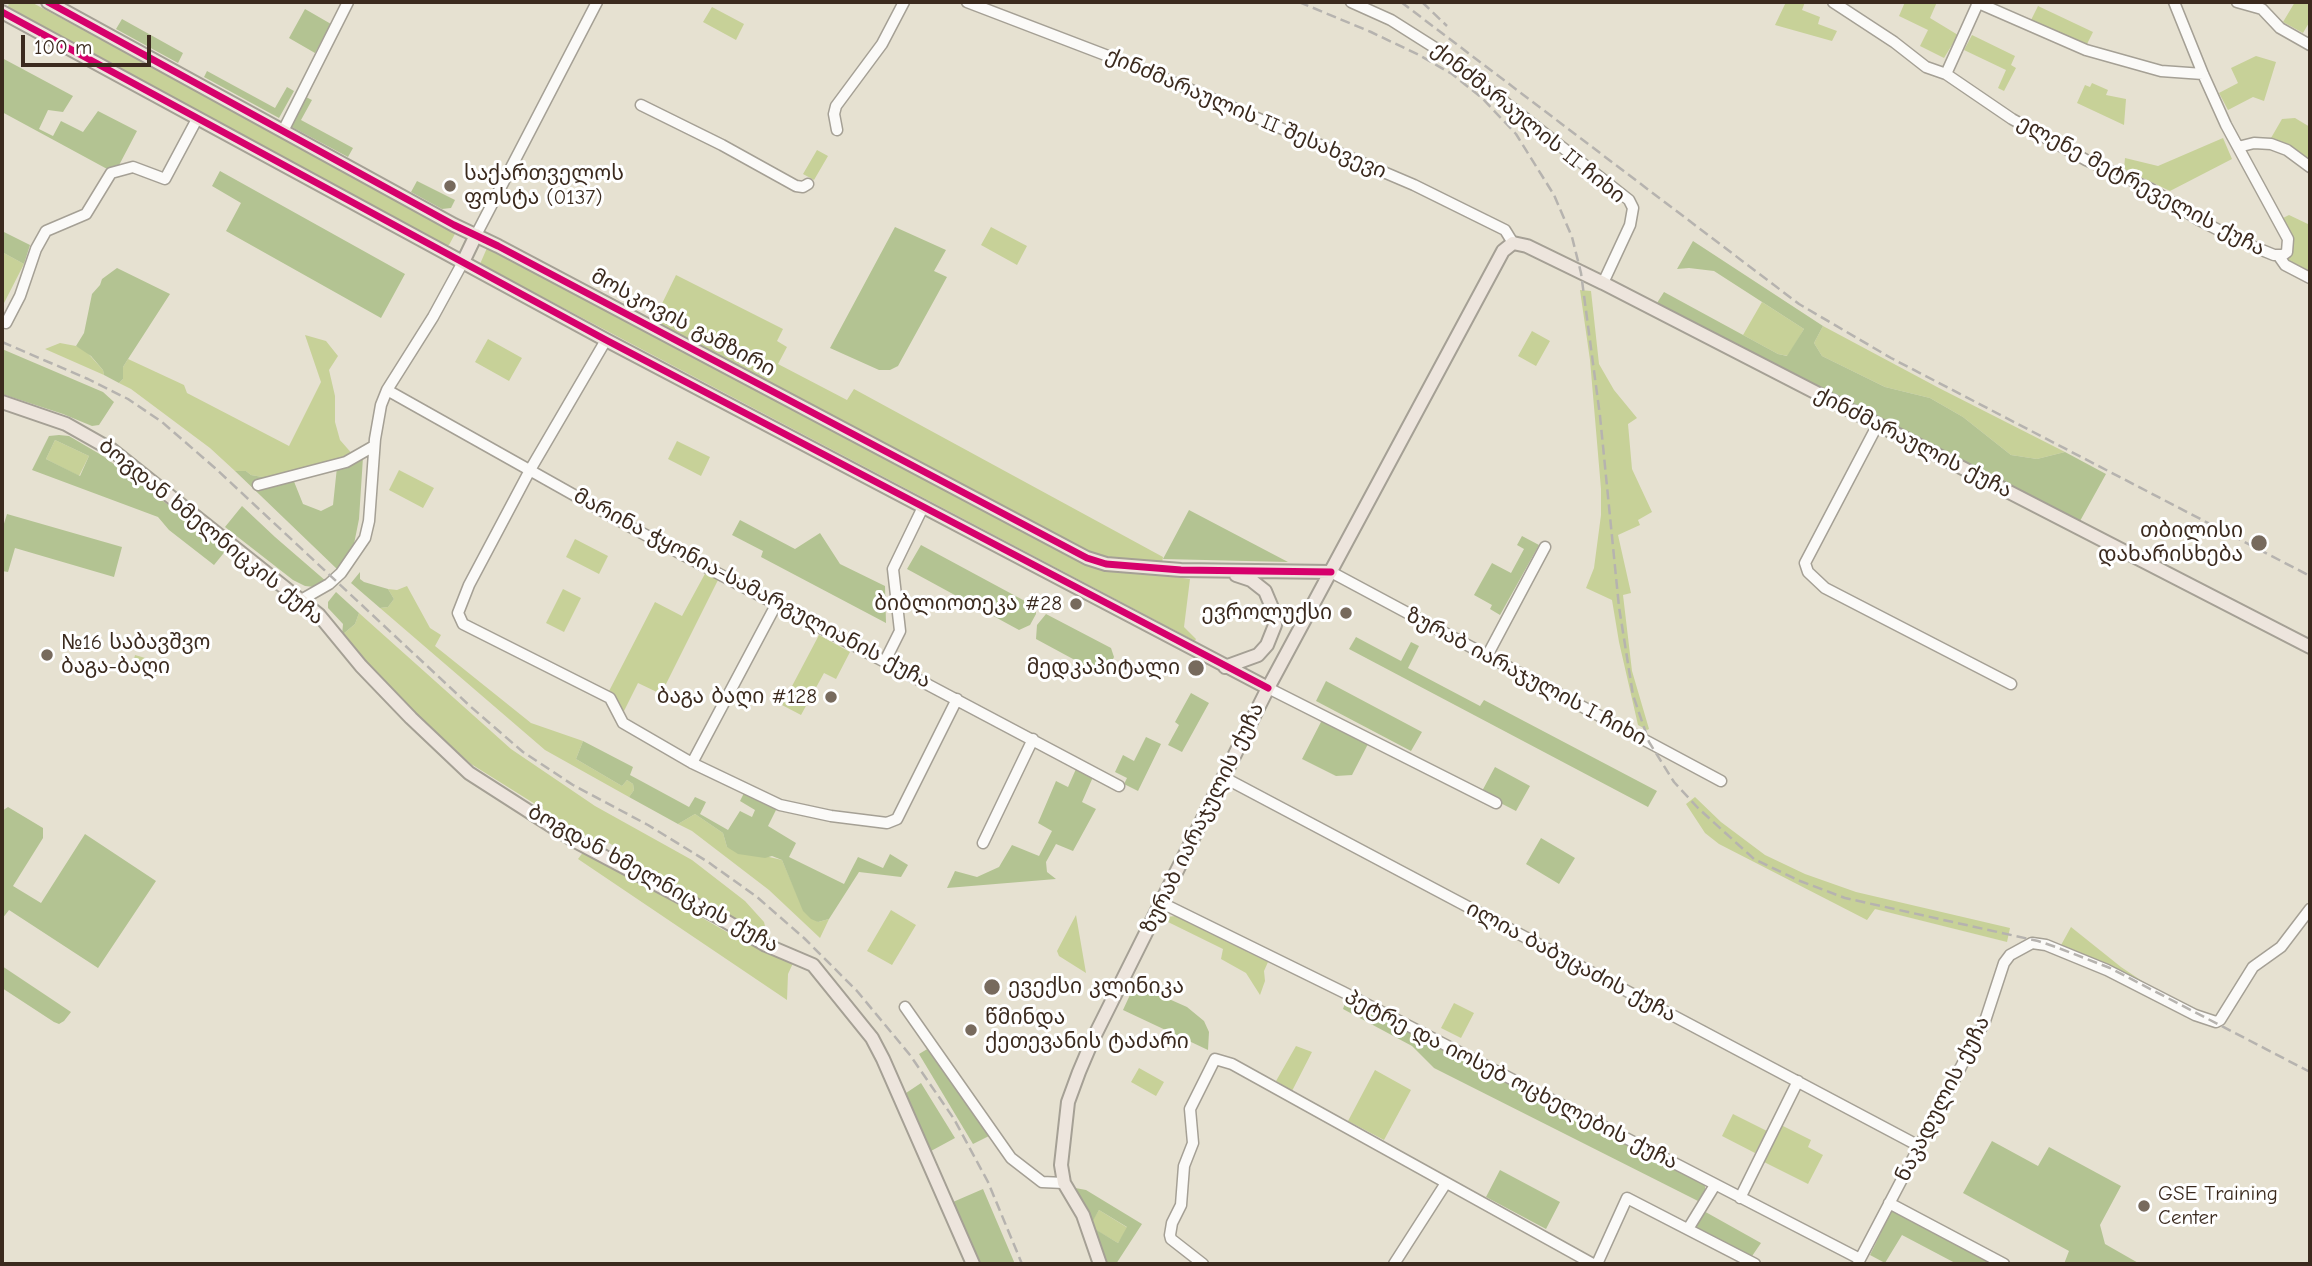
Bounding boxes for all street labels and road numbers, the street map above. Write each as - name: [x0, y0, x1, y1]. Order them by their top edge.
- street label: ქინძმარაულის II ჩიხი: [1426, 37, 1630, 209]
- street label: ქინძმარაულის II შესახვევი: [1102, 43, 1390, 185]
- street label: ელენე მეტრეველის ქუჩა: [2013, 110, 2269, 262]
- street label: მოსკოვის გამზირი: [587, 264, 779, 382]
- street label: ქინძმარაულის ქუჩა: [1810, 382, 2016, 504]
- street label: ბოგდან ხმელნიცკის ქუჩა: [93, 433, 329, 631]
- street label: მარინა ჭყონია-სამარგულიანის ქუჩა: [569, 484, 935, 694]
- street label: ზურაბ იარაჯულის I ჩიხი: [1401, 603, 1651, 751]
- street label: ზურაბ იარაჯულის ქუჩა: [1136, 699, 1270, 937]
- street label: ბოგდან ხმელნიცკის ქუჩა: [523, 799, 783, 959]
- street label: ილია ბაბუცაძის ქუჩა: [1462, 896, 1680, 1028]
- street label: პეტრე და იოსებ ოცხელების ქუჩა: [1340, 985, 1682, 1175]
- street label: ნაკადულის ქუჩა: [1890, 1012, 1996, 1186]

